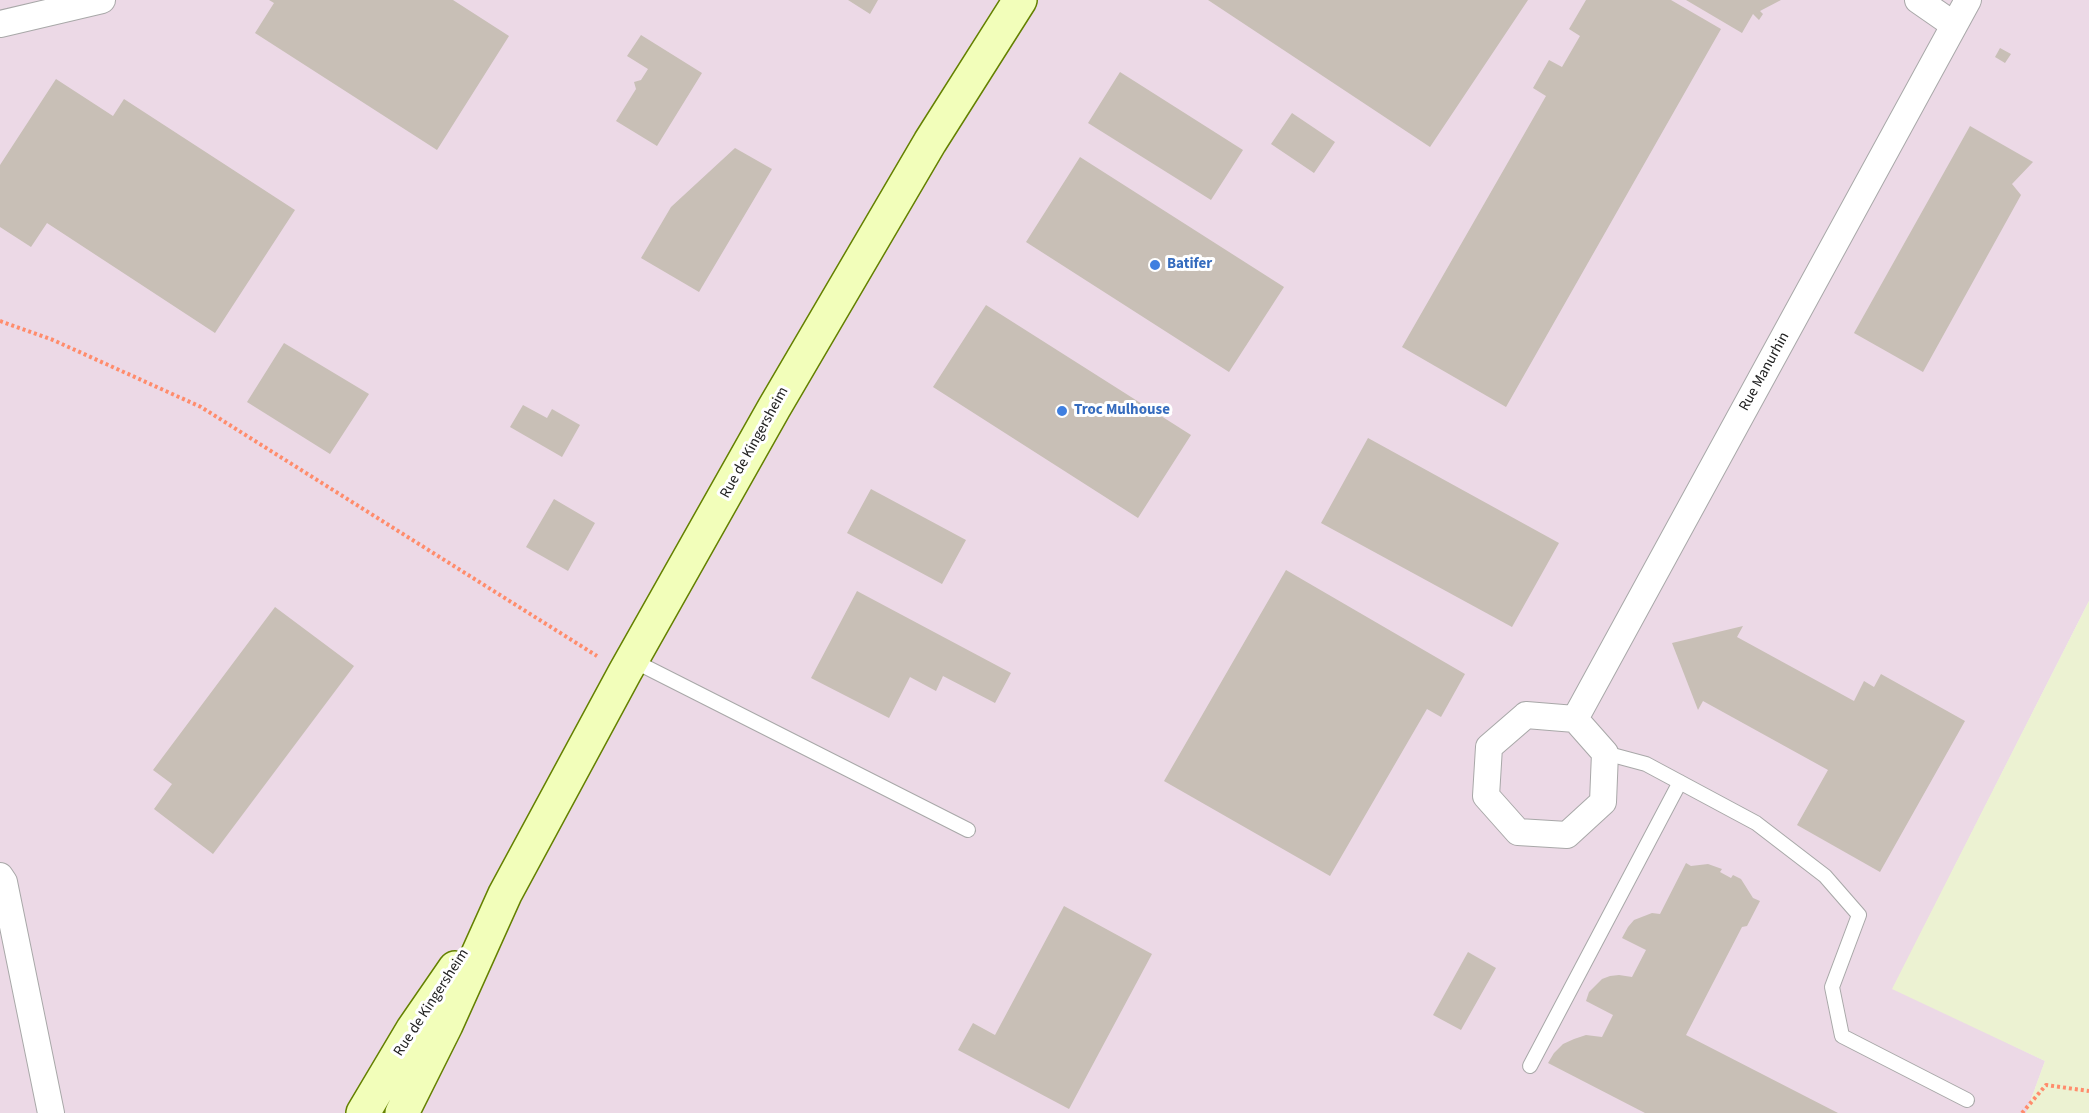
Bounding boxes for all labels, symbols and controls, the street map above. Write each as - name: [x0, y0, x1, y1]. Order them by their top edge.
- place label: Batifer: [1167, 256, 1212, 274]
- marker: Batifer: [1148, 258, 1162, 272]
- street label: Rue Manurhin: [1736, 329, 1794, 415]
- street label: Rue de Kingersheim: [717, 384, 793, 502]
- place label: Troc Mulhouse: [1074, 402, 1170, 420]
- marker: Troc Mulhouse: [1055, 404, 1069, 418]
- street label: Rue de Kingersheim: [391, 946, 473, 1060]

